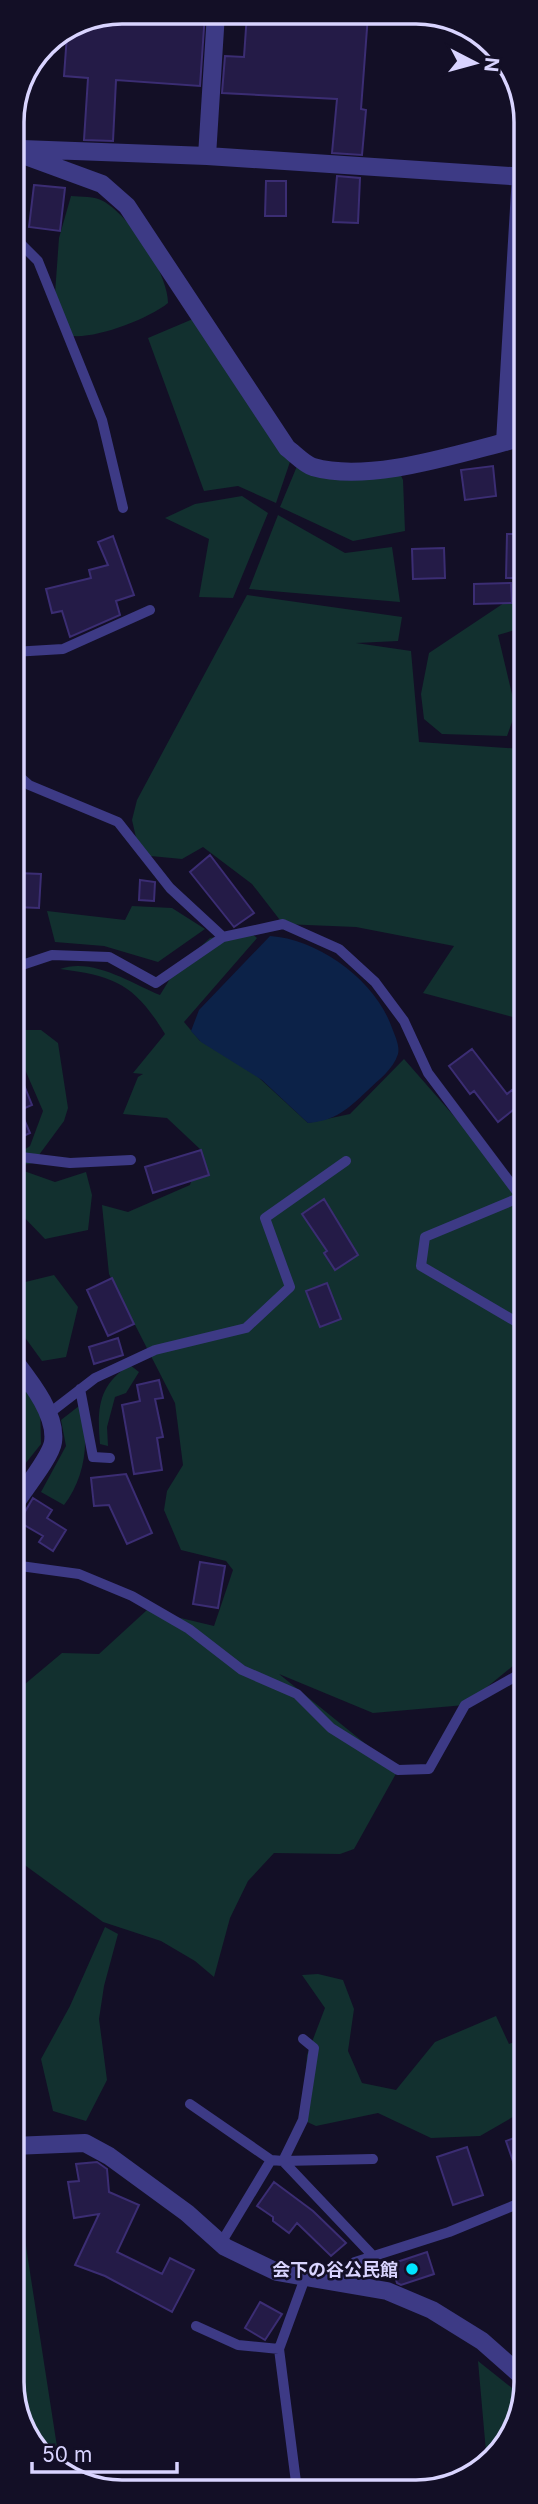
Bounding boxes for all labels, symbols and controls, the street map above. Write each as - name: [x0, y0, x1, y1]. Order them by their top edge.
- north arrow: [440, 28, 510, 98]
- text: N: [479, 56, 504, 73]
- place label: 会下の谷公民館: [272, 2259, 398, 2280]
- marker: 会下の谷公民館: [404, 2261, 420, 2277]
- scale bar: [32, 2430, 177, 2474]
- text: 50 m: [42, 2442, 92, 2467]

